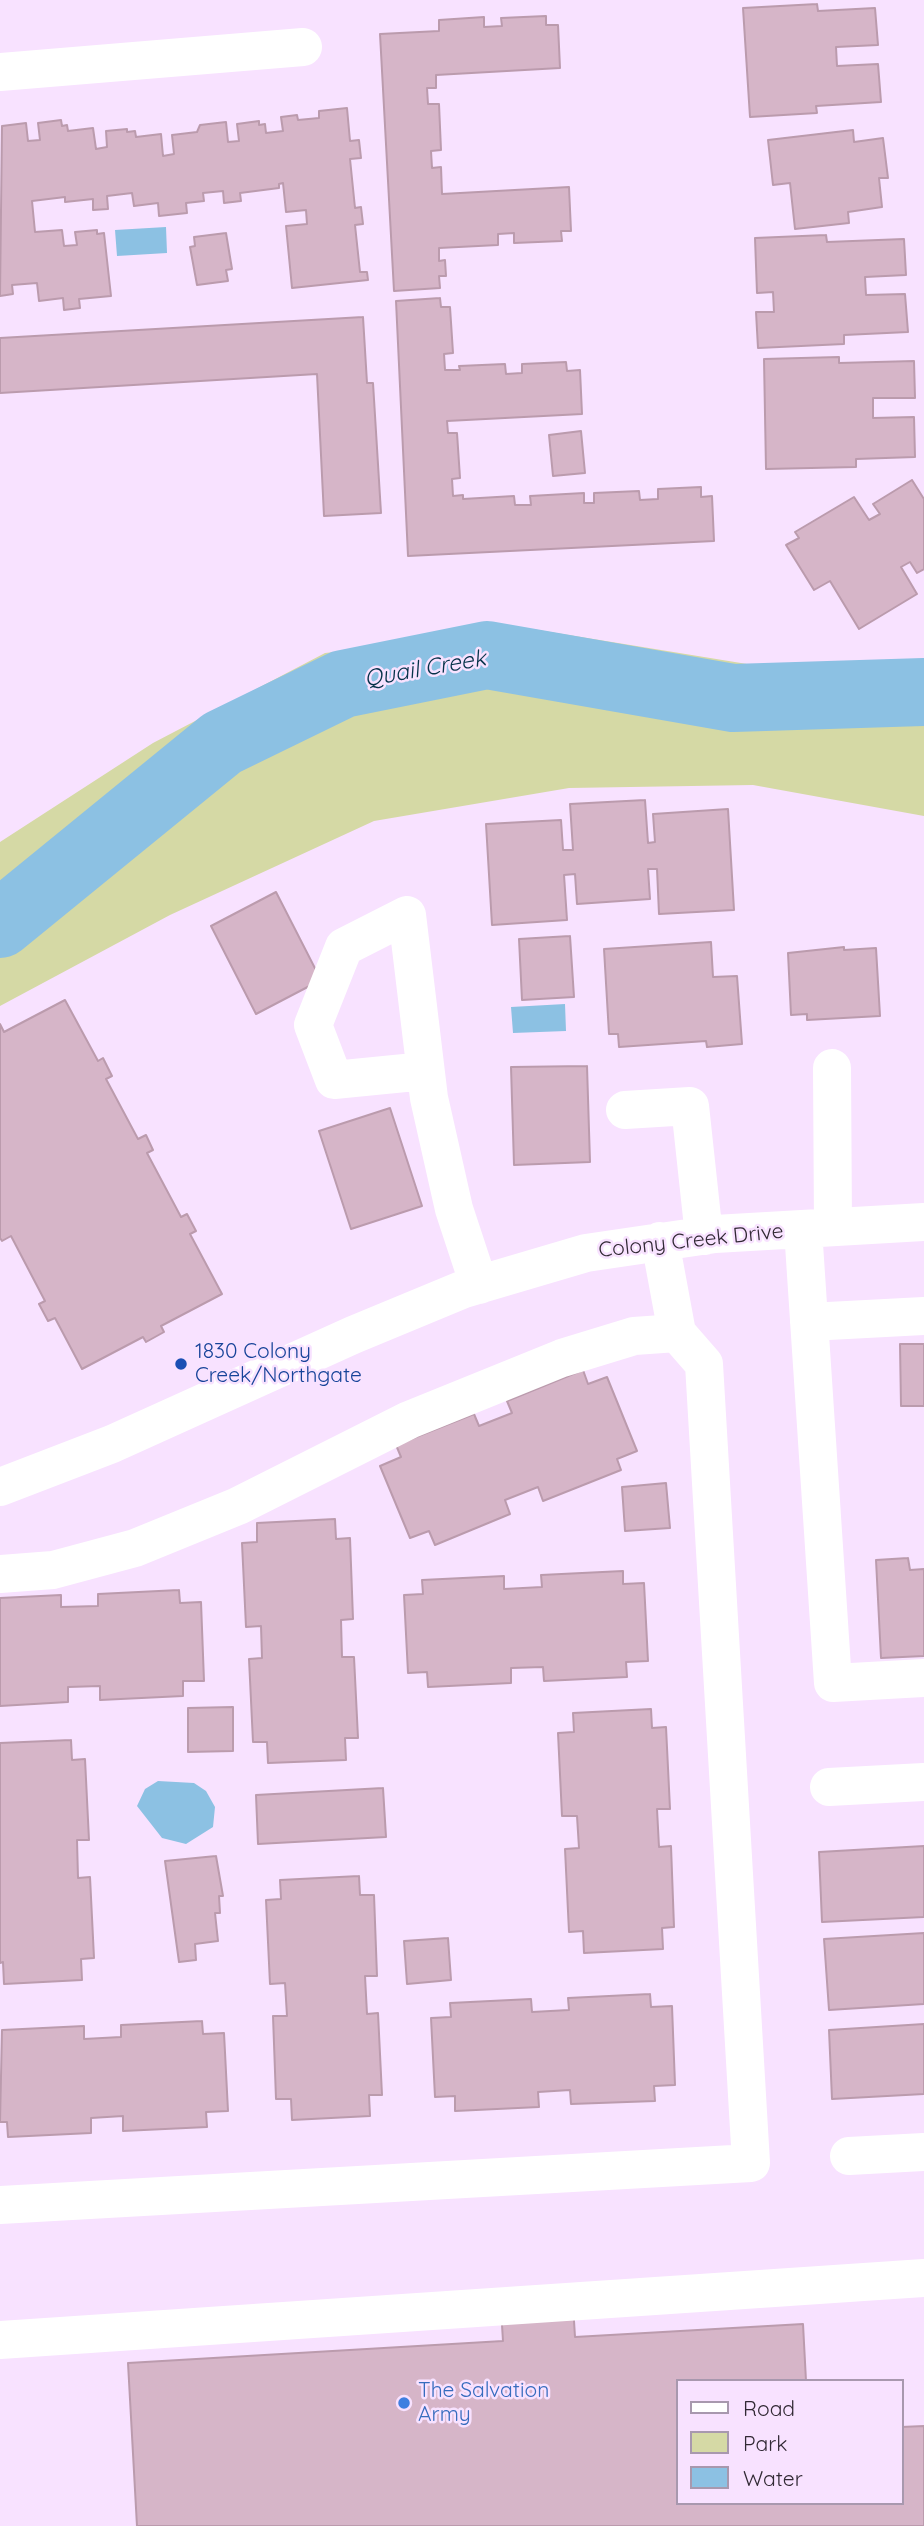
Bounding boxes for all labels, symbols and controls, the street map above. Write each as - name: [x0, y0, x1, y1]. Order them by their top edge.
- water label: Quail Creek: [362, 645, 488, 693]
- street label: Colony Creek Drive: [597, 1219, 785, 1263]
- place label: 1830 Colony Creek/Northgate: [195, 1339, 362, 1389]
- marker: 1830 Colony Creek/Northgate: [173, 1356, 189, 1372]
- place label: The Salvation Army: [418, 2378, 549, 2428]
- legend: [676, 2379, 903, 2505]
- marker: The Salvation Army: [396, 2395, 412, 2411]
- text: Road: [743, 2395, 795, 2421]
- text: Park: [743, 2430, 787, 2456]
- text: Water: [743, 2465, 803, 2491]

